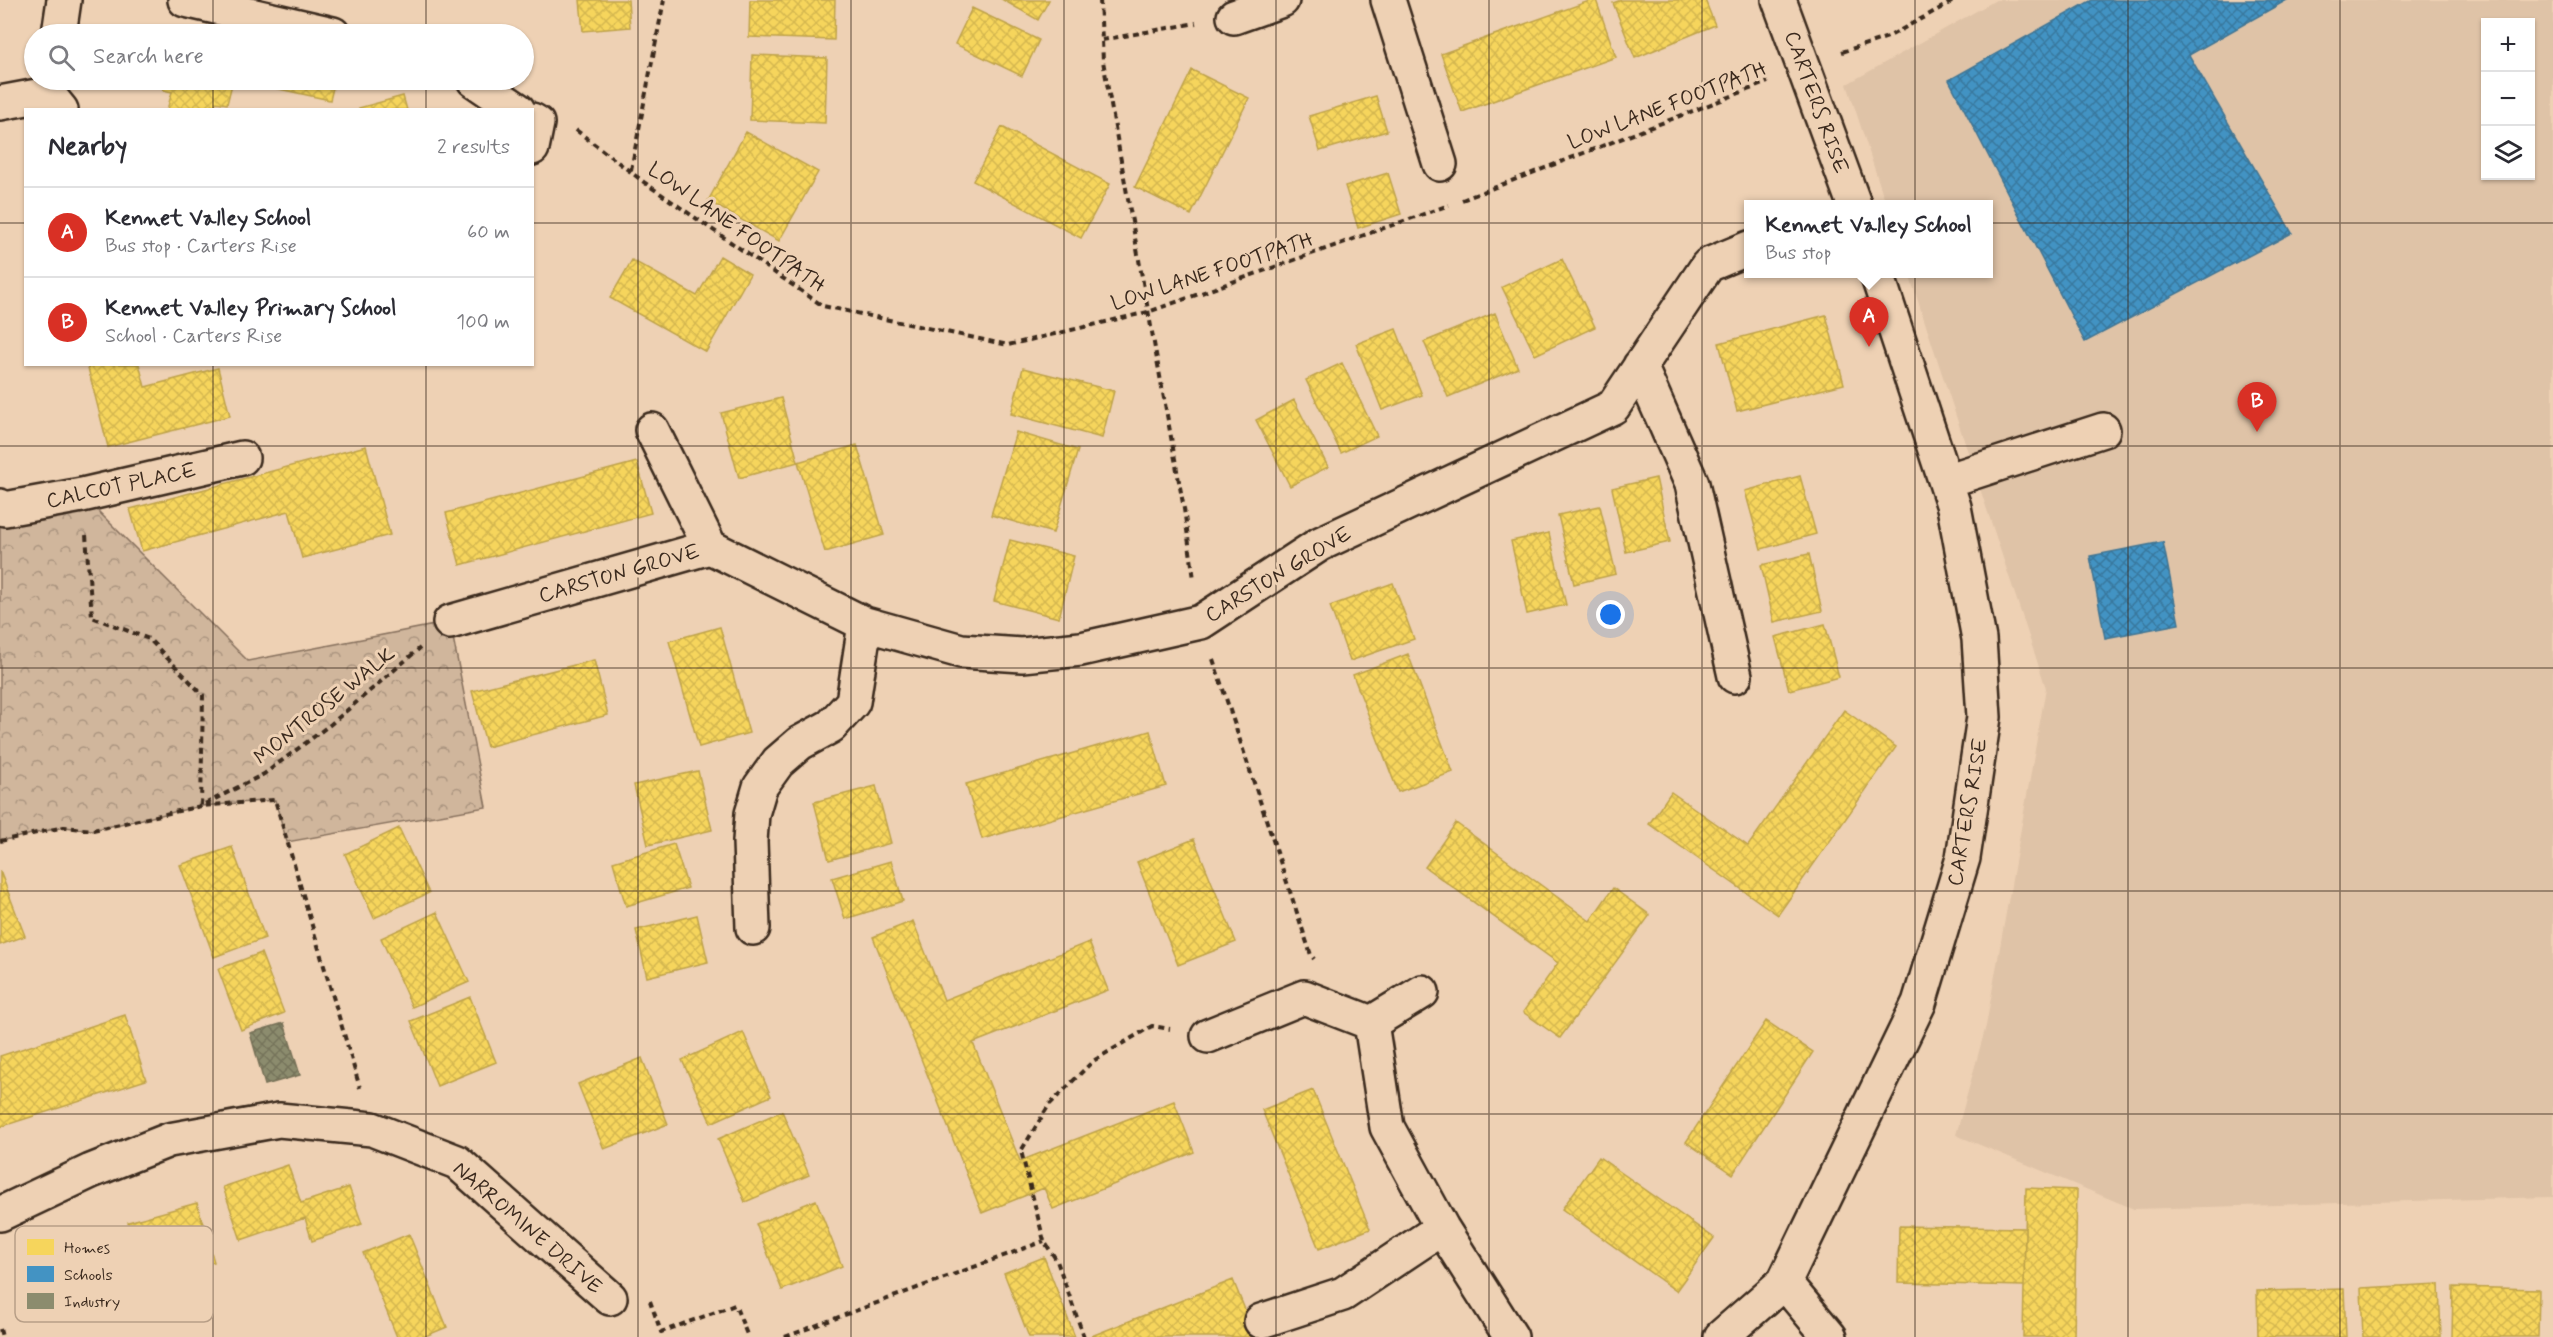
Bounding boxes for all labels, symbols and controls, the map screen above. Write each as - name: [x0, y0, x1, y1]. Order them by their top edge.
- map controls: [2481, 18, 2535, 180]
- button: +: [2481, 18, 2535, 72]
- search box: [24, 24, 534, 90]
- street label: CARTERS RISE: [1777, 27, 1855, 178]
- icon: search: [45, 41, 78, 74]
- text: Search here: [93, 43, 204, 71]
- street label: LOW LANE FOOTPATH: [1564, 55, 1771, 157]
- button: −: [2481, 72, 2535, 126]
- button: layers: [2481, 126, 2535, 180]
- text: Nearby: [48, 130, 127, 164]
- text: 2 results: [437, 134, 510, 161]
- street label: LOW LANE FOOTPATH: [642, 156, 831, 300]
- popup: [1744, 200, 1993, 278]
- text: Kennet Valley School: [105, 205, 311, 233]
- text: Kennet Valley School: [1765, 212, 1972, 240]
- text: A: [61, 219, 74, 246]
- text: 60 m: [467, 219, 510, 246]
- street label: LOW LANE FOOTPATH: [1108, 226, 1317, 318]
- text: Bus stop · Carters Rise: [105, 233, 297, 260]
- text: Bus stop: [1765, 240, 1832, 267]
- text: Kennet Valley Primary School: [105, 295, 396, 323]
- pin: A: [1850, 298, 1888, 347]
- text: B: [61, 309, 74, 336]
- text: 100 m: [456, 309, 510, 336]
- text: School · Carters Rise: [105, 323, 282, 350]
- pin: B: [2238, 382, 2276, 432]
- street label: CALCOT PLACE: [44, 456, 199, 516]
- street label: CARSTON GROVE: [1200, 520, 1357, 630]
- street label: CARSTON GROVE: [536, 538, 703, 610]
- your location: [1596, 600, 1625, 629]
- street label: MONTROSE WALK: [248, 640, 401, 771]
- street label: CARTERS RISE: [1941, 736, 1995, 888]
- street label: NARROMINE DRIVE: [447, 1155, 608, 1300]
- legend: [15, 1226, 213, 1322]
- text: Homes: [64, 1238, 110, 1259]
- text: Schools: [64, 1265, 113, 1286]
- text: Industry: [64, 1292, 120, 1313]

